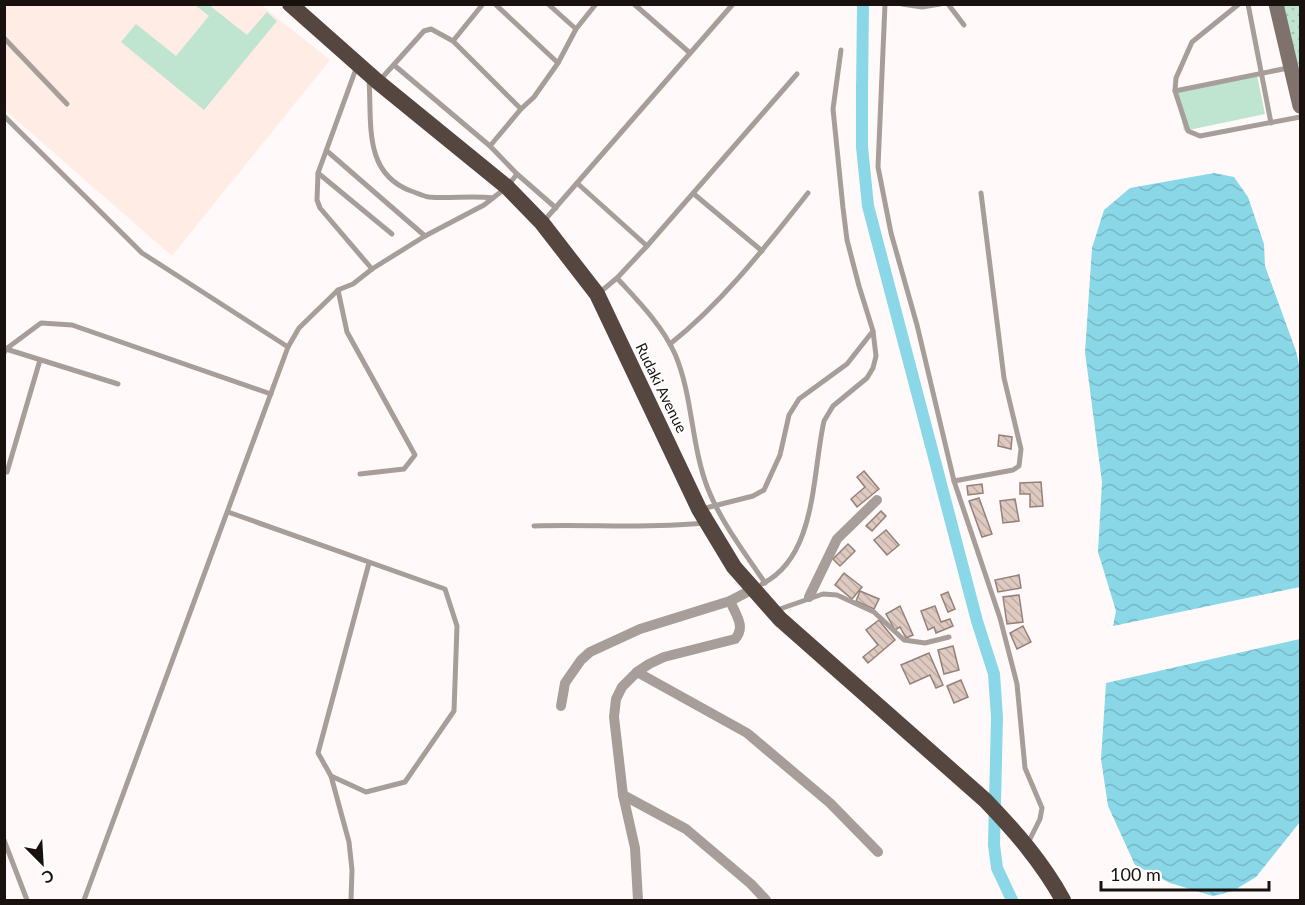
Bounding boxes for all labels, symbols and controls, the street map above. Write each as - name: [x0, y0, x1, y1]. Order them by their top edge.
- street label: Rudaki Avenue: [632, 340, 691, 435]
- north arrow: [12, 833, 72, 893]
- scale bar: [1101, 854, 1269, 892]
- text: 100 m: [1110, 863, 1161, 885]
- text: С: [39, 866, 57, 888]

